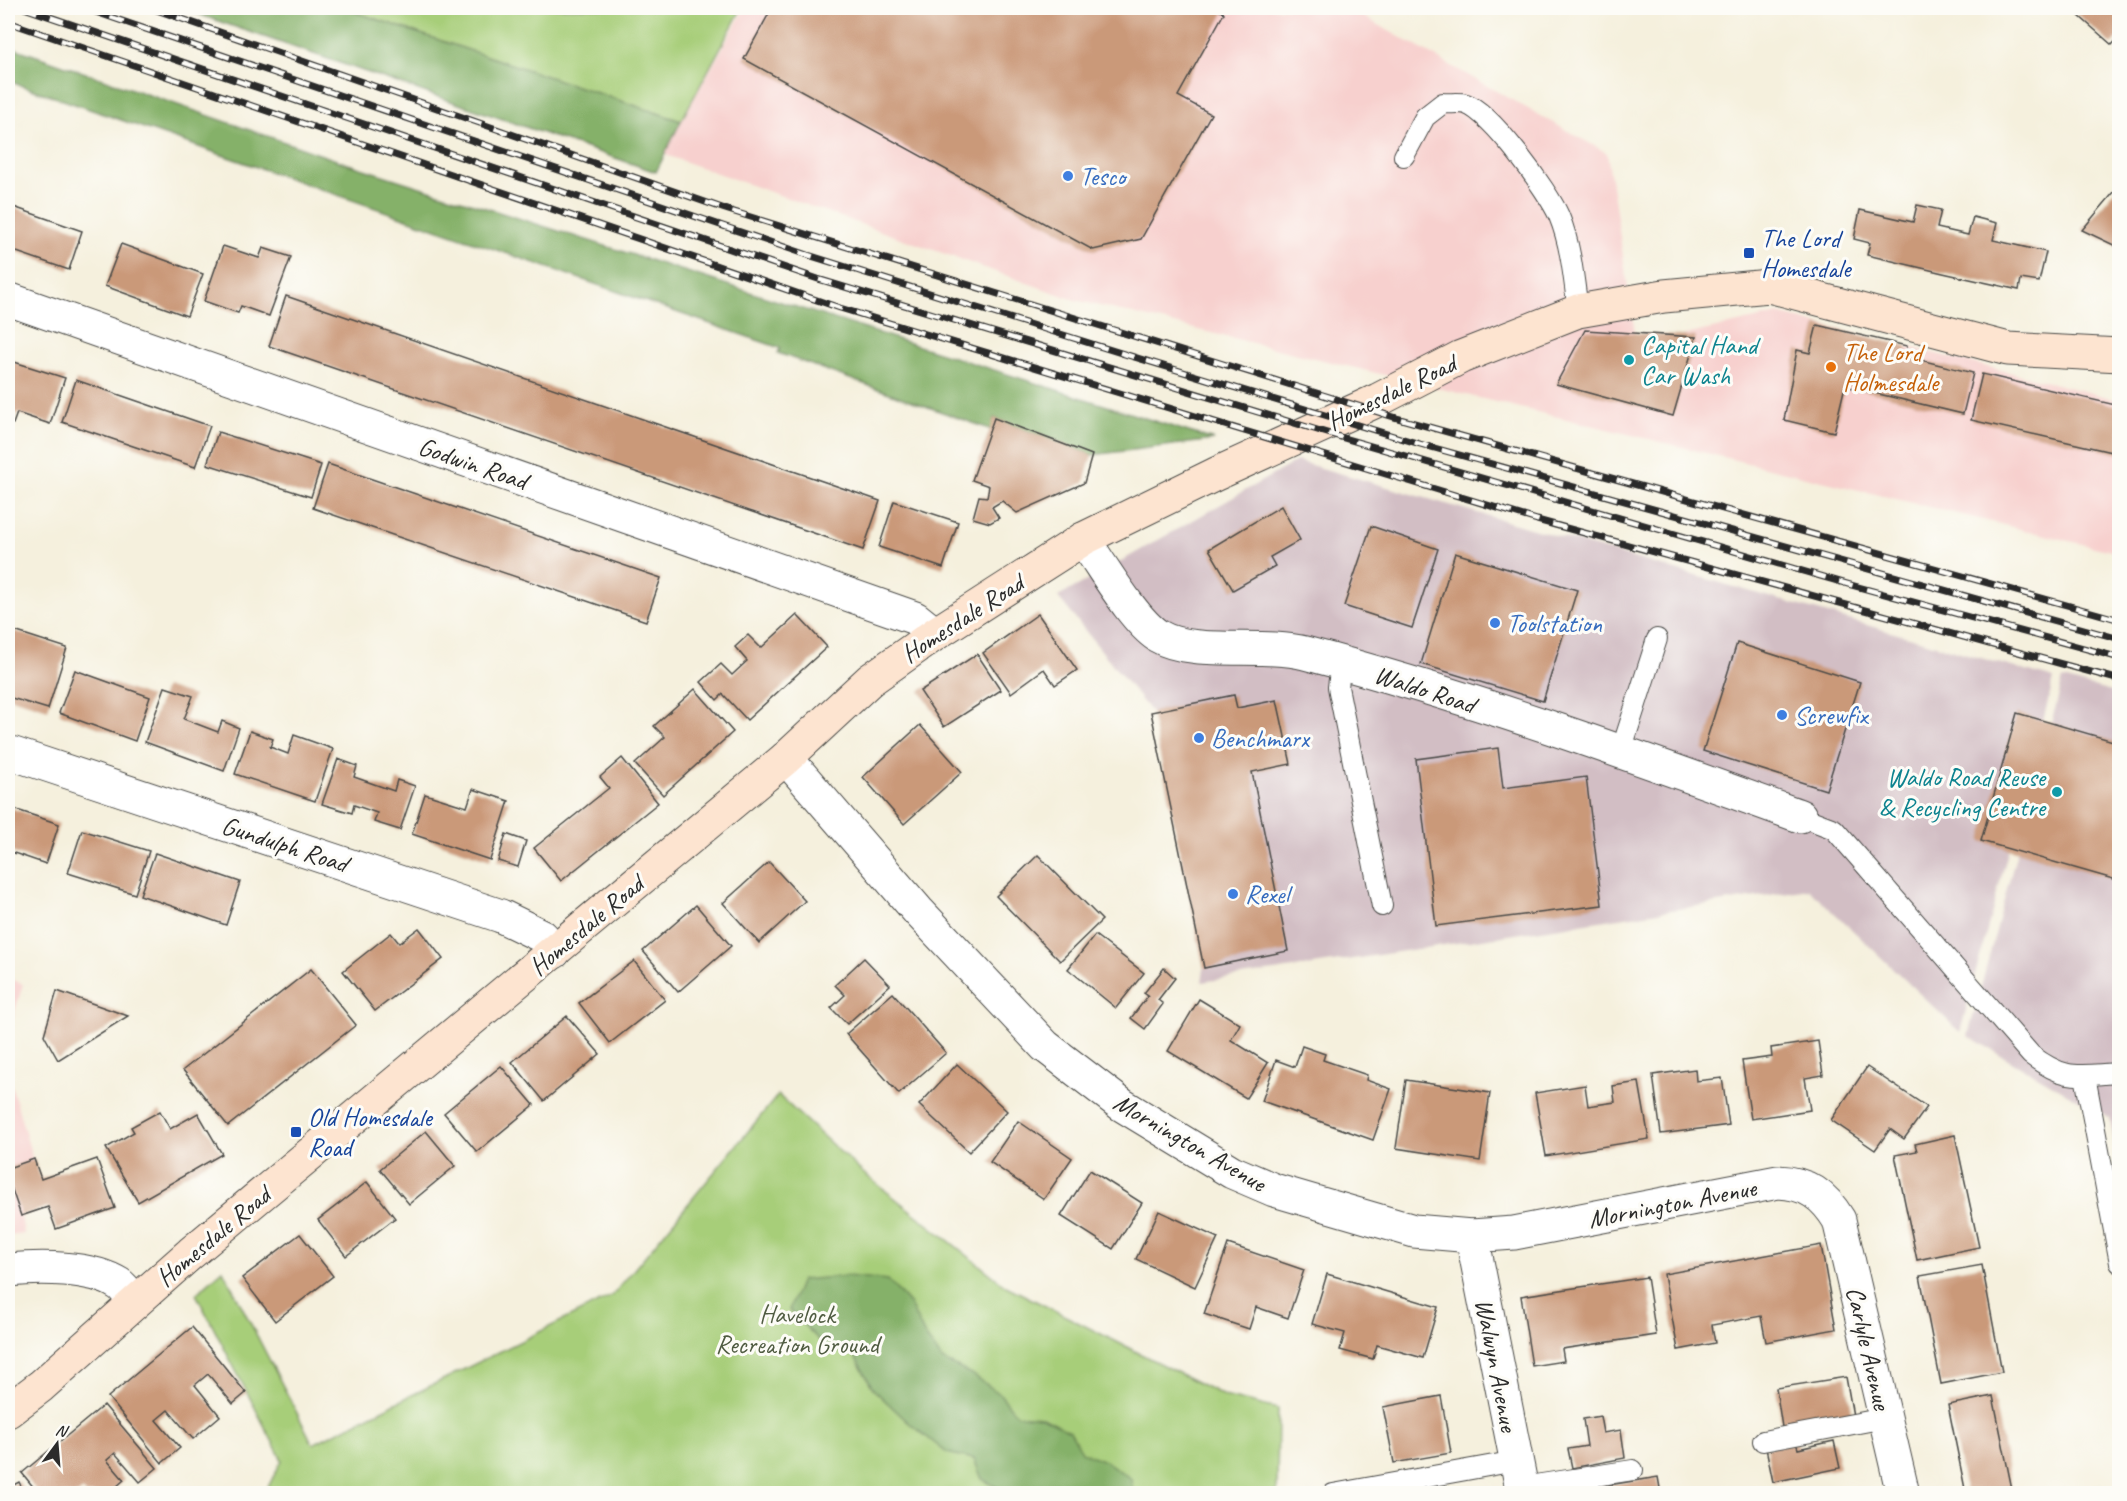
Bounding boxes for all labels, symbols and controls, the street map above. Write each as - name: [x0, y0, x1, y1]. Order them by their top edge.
- place label: Tesco: [1080, 160, 1128, 193]
- marker: Tesco: [1061, 169, 1075, 183]
- place label: The Lord Homesdale: [1761, 222, 1853, 285]
- marker: The Lord Homesdale: [1742, 246, 1756, 260]
- place label: Capital Hand Car Wash: [1641, 329, 1761, 392]
- place label: The Lord Holmesdale: [1843, 336, 1941, 399]
- street label: Homesdale Road: [1321, 345, 1465, 438]
- marker: Capital Hand Car Wash: [1622, 353, 1636, 367]
- marker: The Lord Holmesdale: [1824, 360, 1838, 374]
- street label: Godwin Road: [414, 430, 535, 499]
- street label: Homesdale Road: [895, 565, 1033, 670]
- place label: Toolstation: [1507, 607, 1602, 640]
- marker: Toolstation: [1488, 616, 1502, 630]
- street label: Waldo Road: [1370, 658, 1483, 722]
- place label: Screwfix: [1794, 699, 1870, 732]
- marker: Screwfix: [1775, 708, 1789, 722]
- place label: Benchmarx: [1211, 722, 1311, 755]
- marker: Benchmarx: [1192, 731, 1206, 745]
- place label: Waldo Road Reuse & Recycling Centre: [1879, 761, 2048, 824]
- marker: Waldo Road Reuse & Recycling Centre: [2050, 785, 2064, 799]
- street label: Gundulph Road: [218, 809, 356, 882]
- street label: Homesdale Road: [522, 865, 653, 983]
- place label: Rexel: [1245, 878, 1294, 911]
- marker: Rexel: [1226, 887, 1240, 901]
- street label: Mornington Avenue: [1108, 1086, 1273, 1200]
- place label: Old Homesdale Road: [308, 1101, 434, 1164]
- marker: Old Homesdale Road: [289, 1125, 303, 1139]
- street label: Mornington Avenue: [1585, 1171, 1760, 1236]
- street label: Homesdale Road: [149, 1176, 280, 1294]
- street label: Carlyle Avenue: [1838, 1283, 1899, 1414]
- street label: Walwyn Avenue: [1467, 1296, 1526, 1436]
- park label: Havelock Recreation Ground: [715, 1298, 882, 1361]
- north arrow: [27, 1414, 87, 1474]
- text: N: [53, 1420, 71, 1442]

